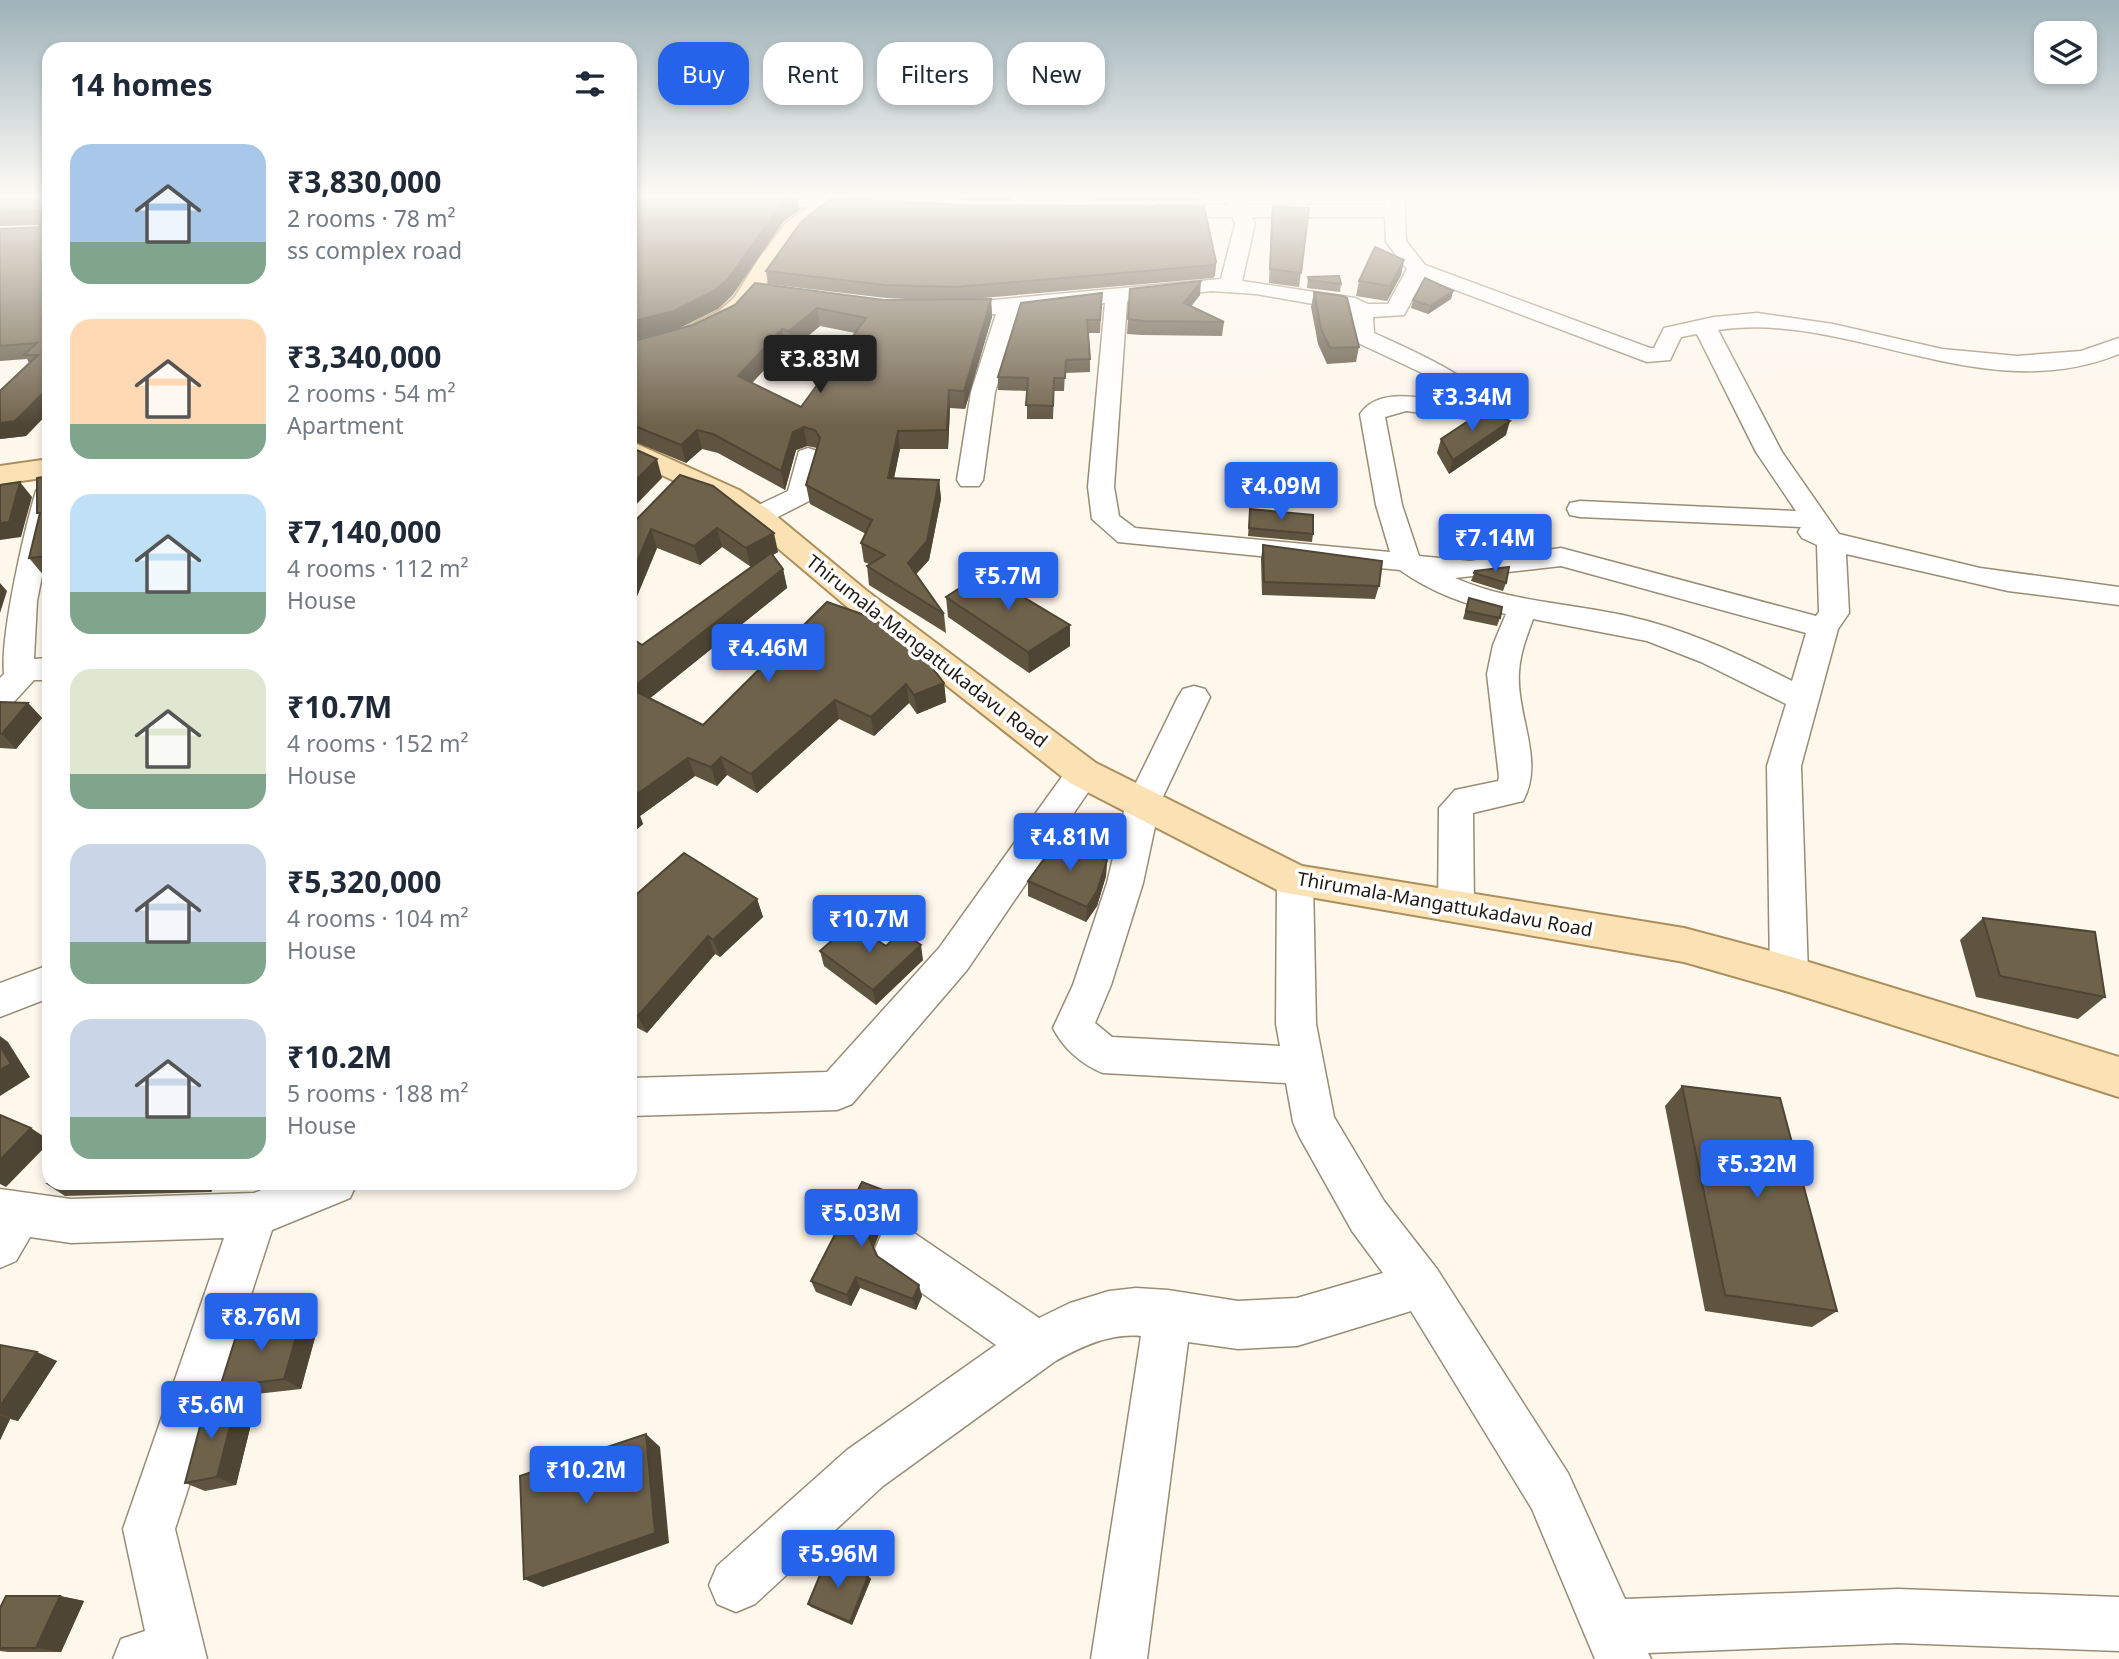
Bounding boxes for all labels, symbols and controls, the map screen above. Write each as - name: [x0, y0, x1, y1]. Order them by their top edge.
- map controls: [2034, 21, 2097, 84]
- button: layers: [2034, 21, 2097, 84]
- chip: Buy: [658, 42, 749, 105]
- chip: Rent: [763, 42, 863, 105]
- chip: Filters: [877, 42, 993, 105]
- chip: New: [1007, 42, 1105, 105]
- text: 14 homes: [70, 64, 213, 105]
- icon: filters: [571, 65, 609, 103]
- text: ₹3,830,000: [287, 161, 441, 202]
- icon: home: [126, 172, 210, 256]
- text: 2 rooms · 78 m²: [287, 202, 456, 234]
- text: ss complex road: [287, 234, 462, 266]
- text: ₹3,340,000: [287, 336, 441, 377]
- pin: ₹3.83M: [763, 336, 877, 395]
- text: ₹3.83M: [780, 342, 860, 374]
- icon: home: [126, 347, 210, 431]
- pin: ₹3.34M: [1415, 374, 1529, 433]
- text: 2 rooms · 54 m²: [287, 377, 456, 409]
- text: ₹3.34M: [1432, 380, 1512, 412]
- text: Apartment: [287, 409, 404, 441]
- pin: ₹4.09M: [1224, 462, 1338, 522]
- text: ₹4.09M: [1241, 469, 1321, 501]
- text: ₹7,140,000: [287, 511, 441, 552]
- pin: ₹7.14M: [1438, 514, 1552, 574]
- text: ₹7.14M: [1455, 521, 1535, 553]
- icon: home: [126, 522, 210, 606]
- street label: Thirumala-Mangattukadavu Road: [801, 549, 1053, 753]
- text: 4 rooms · 112 m²: [287, 552, 469, 584]
- pin: ₹5.7M: [959, 552, 1057, 612]
- text: ₹5.7M: [974, 559, 1042, 591]
- text: House: [287, 584, 356, 616]
- pin: ₹4.46M: [711, 624, 825, 684]
- text: ₹4.46M: [728, 631, 808, 663]
- text: ₹10.7M: [287, 686, 392, 727]
- icon: home: [126, 697, 210, 781]
- text: 4 rooms · 152 m²: [287, 727, 469, 759]
- text: House: [287, 759, 356, 791]
- pin: ₹4.81M: [1013, 814, 1127, 873]
- text: ₹4.81M: [1030, 820, 1110, 852]
- text: ₹5,320,000: [287, 861, 441, 902]
- street label: Thirumala-Mangattukadavu Road: [1295, 865, 1595, 943]
- icon: home: [126, 872, 210, 956]
- pin: ₹10.7M: [812, 895, 926, 955]
- text: 4 rooms · 104 m²: [287, 902, 469, 934]
- text: ₹10.7M: [829, 902, 909, 934]
- text: House: [287, 934, 356, 966]
- text: ₹10.2M: [287, 1036, 392, 1077]
- icon: home: [126, 1047, 210, 1131]
- text: 5 rooms · 188 m²: [287, 1077, 469, 1109]
- text: House: [287, 1109, 356, 1141]
- pin: ₹5.32M: [1700, 1140, 1814, 1200]
- text: ₹5.32M: [1717, 1147, 1797, 1179]
- pin: ₹5.03M: [804, 1190, 918, 1249]
- text: ₹5.03M: [821, 1196, 901, 1228]
- pin: ₹8.76M: [204, 1294, 318, 1353]
- text: ₹8.76M: [221, 1300, 301, 1332]
- pin: ₹5.6M: [162, 1382, 260, 1441]
- text: ₹5.6M: [177, 1388, 245, 1420]
- pin: ₹10.2M: [529, 1446, 643, 1506]
- text: ₹10.2M: [546, 1453, 626, 1485]
- pin: ₹5.96M: [781, 1530, 895, 1590]
- text: ₹5.96M: [798, 1537, 878, 1569]

